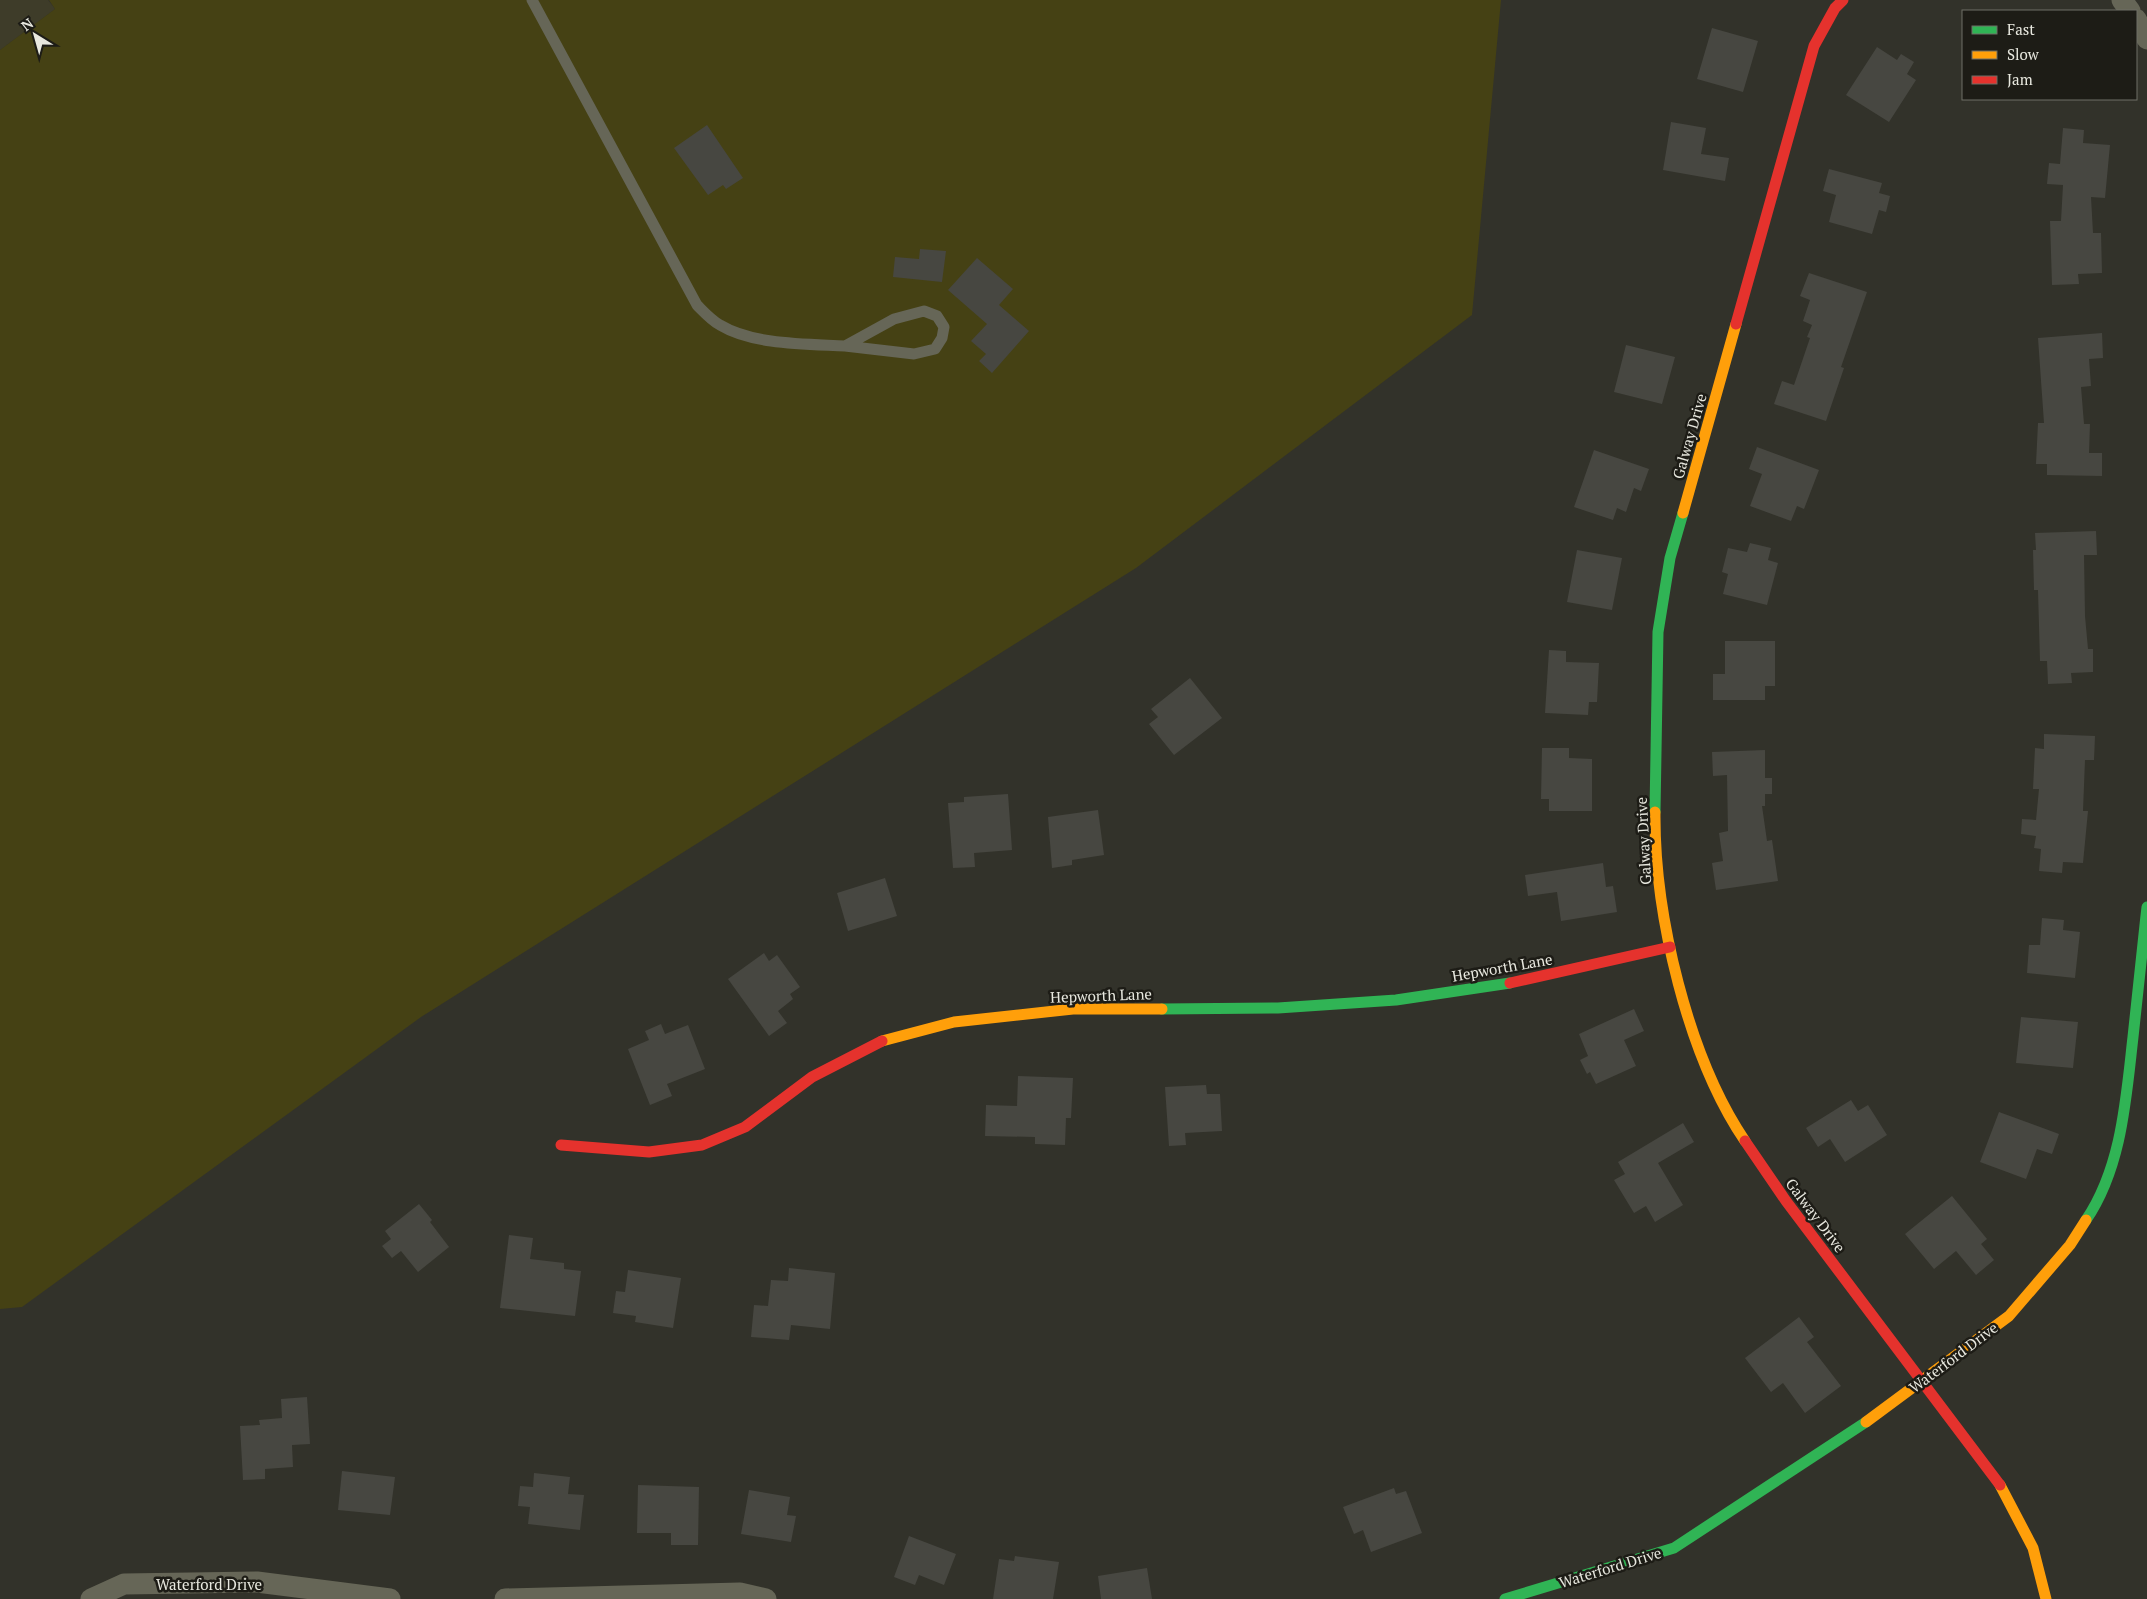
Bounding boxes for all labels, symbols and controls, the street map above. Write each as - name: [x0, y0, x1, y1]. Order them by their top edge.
- north arrow: [10, 10, 60, 60]
- legend: [1962, 10, 2137, 100]
- text: N: [17, 13, 37, 35]
- text: Fast: [2007, 19, 2035, 39]
- text: Slow: [2007, 44, 2040, 64]
- text: Jam: [2007, 69, 2033, 89]
- street label: Galway Drive: [1667, 391, 1711, 481]
- street label: Galway Drive: [1631, 797, 1655, 885]
- street label: Hepworth Lane: [1450, 948, 1554, 986]
- street label: Hepworth Lane: [1050, 983, 1152, 1007]
- street label: Galway Drive: [1782, 1174, 1850, 1256]
- street label: Waterford Drive: [1905, 1317, 2001, 1397]
- street label: Waterford Drive: [1556, 1542, 1664, 1592]
- street label: Waterford Drive: [156, 1574, 262, 1594]

